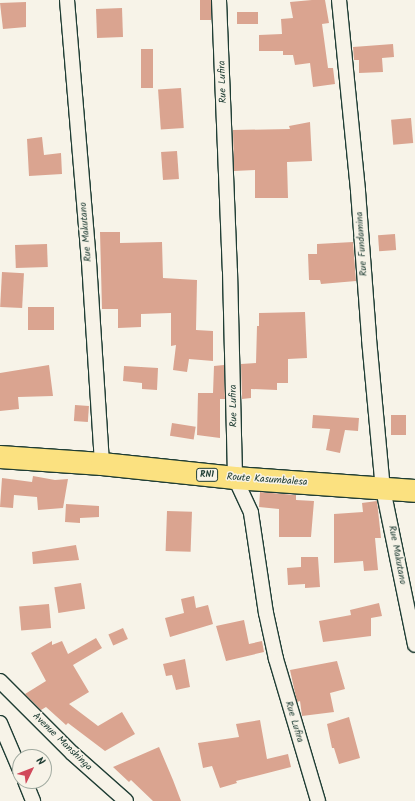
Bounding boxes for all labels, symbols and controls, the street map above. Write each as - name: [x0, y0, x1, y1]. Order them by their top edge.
- street label: Rue Lufira: [216, 60, 230, 104]
- street label: Rue Makutano: [77, 202, 95, 262]
- street label: Rue Fundamina: [354, 211, 370, 277]
- street label: Rue Lufira: [228, 385, 240, 427]
- road number: RN1: [196, 468, 218, 482]
- street label: Route Kasumbalesa: [226, 471, 308, 489]
- street label: Rue Makutano: [385, 525, 409, 585]
- street label: Rue Lufira: [282, 700, 306, 744]
- street label: Avenue Manshinga: [30, 711, 94, 773]
- north arrow: [12, 749, 52, 789]
- text: N: [31, 753, 49, 770]

